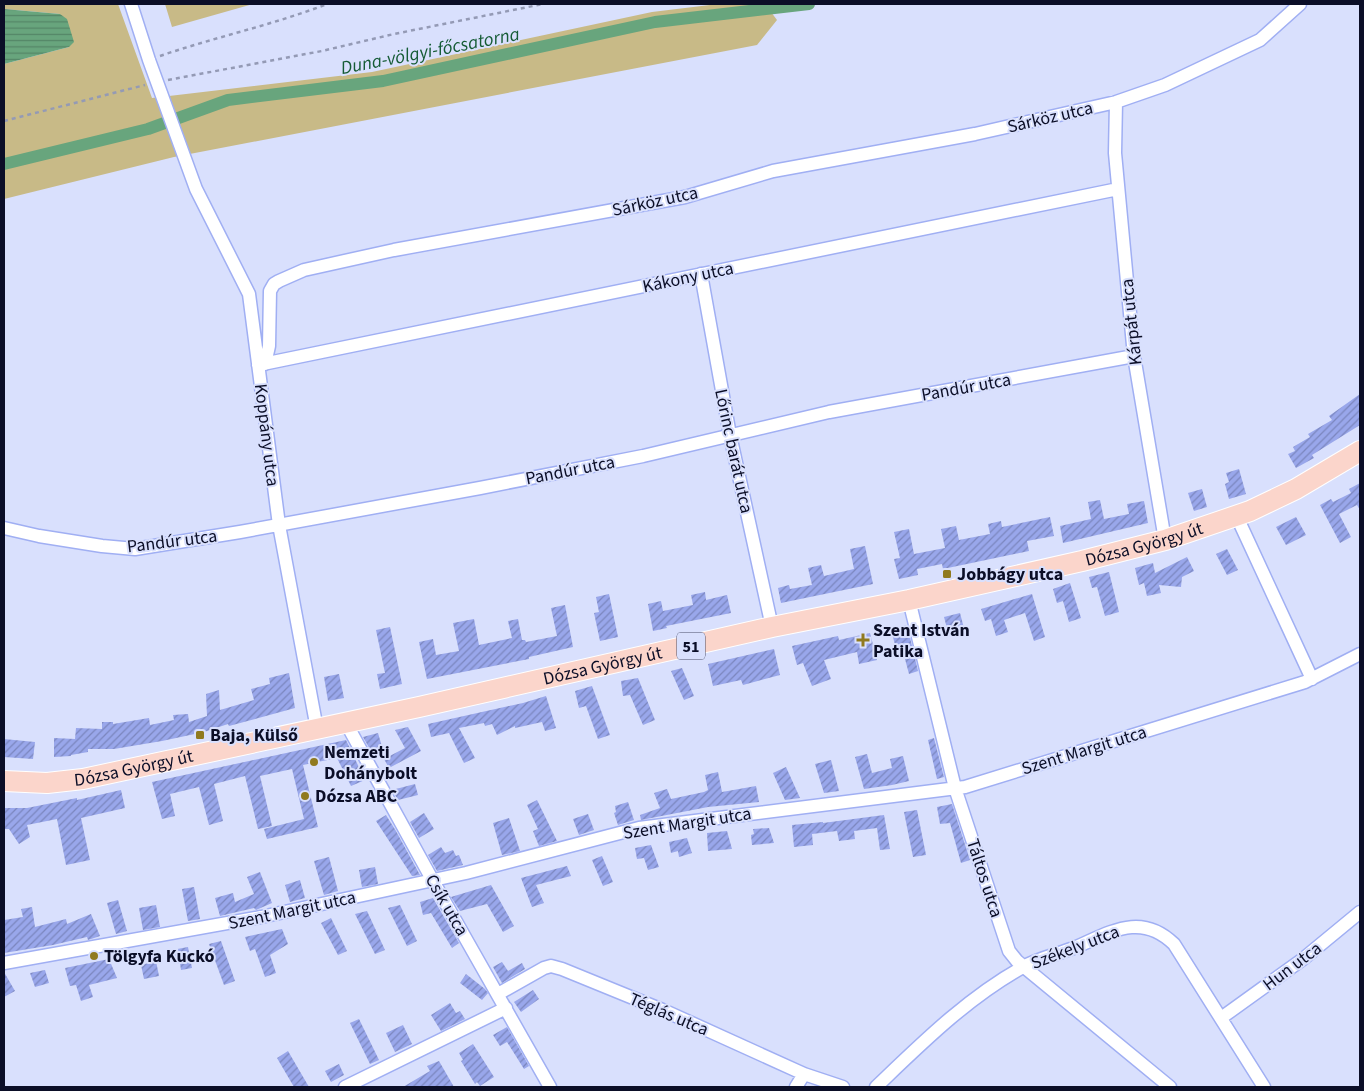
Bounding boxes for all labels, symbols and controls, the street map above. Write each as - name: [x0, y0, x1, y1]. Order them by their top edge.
- water label: Duna-völgyi-főcsatorna: [338, 21, 522, 82]
- street label: Sárköz utca: [1005, 96, 1095, 139]
- street label: Sárköz utca: [610, 180, 700, 223]
- street label: Kákony utca: [640, 256, 736, 299]
- street label: Kárpát utca: [1115, 278, 1148, 366]
- street label: Pandúr utca: [919, 367, 1013, 408]
- street label: Koppány utca: [248, 382, 285, 488]
- street label: Lőrinc barát utca: [708, 387, 759, 516]
- street label: Pandúr utca: [523, 450, 617, 491]
- street label: Dózsa György út: [1083, 516, 1206, 573]
- street label: Pandúr utca: [126, 524, 219, 559]
- place label: Jobbágy utca: [957, 562, 1063, 587]
- marker: Jobbágy utca: [941, 568, 953, 580]
- place label: Szent István Patika: [873, 618, 970, 664]
- road number: 51: [677, 632, 705, 659]
- marker: Szent István Patika: [857, 634, 869, 646]
- street label: Dózsa György út: [541, 640, 664, 691]
- street label: Szent Margit utca: [1018, 720, 1150, 781]
- place label: Baja, Külső: [210, 723, 298, 748]
- marker: Baja, Külső: [194, 729, 206, 741]
- place label: Nemzeti Dohánybolt: [324, 740, 417, 786]
- street label: Dózsa György út: [73, 744, 196, 793]
- marker: Nemzeti Dohánybolt: [308, 756, 320, 768]
- place label: Dózsa ABC: [315, 784, 398, 809]
- marker: Dózsa ABC: [299, 790, 311, 802]
- street label: Szent Margit utca: [621, 801, 753, 846]
- street label: Táltos utca: [960, 836, 1009, 921]
- street label: Csík utca: [419, 870, 474, 941]
- street label: Szent Margit utca: [226, 885, 358, 936]
- street label: Székely utca: [1027, 919, 1123, 976]
- street label: Hun utca: [1258, 936, 1327, 997]
- place label: Tölgyfa Kuckó: [104, 944, 215, 969]
- marker: Tölgyfa Kuckó: [88, 950, 100, 962]
- street label: Téglás utca: [625, 987, 712, 1042]

